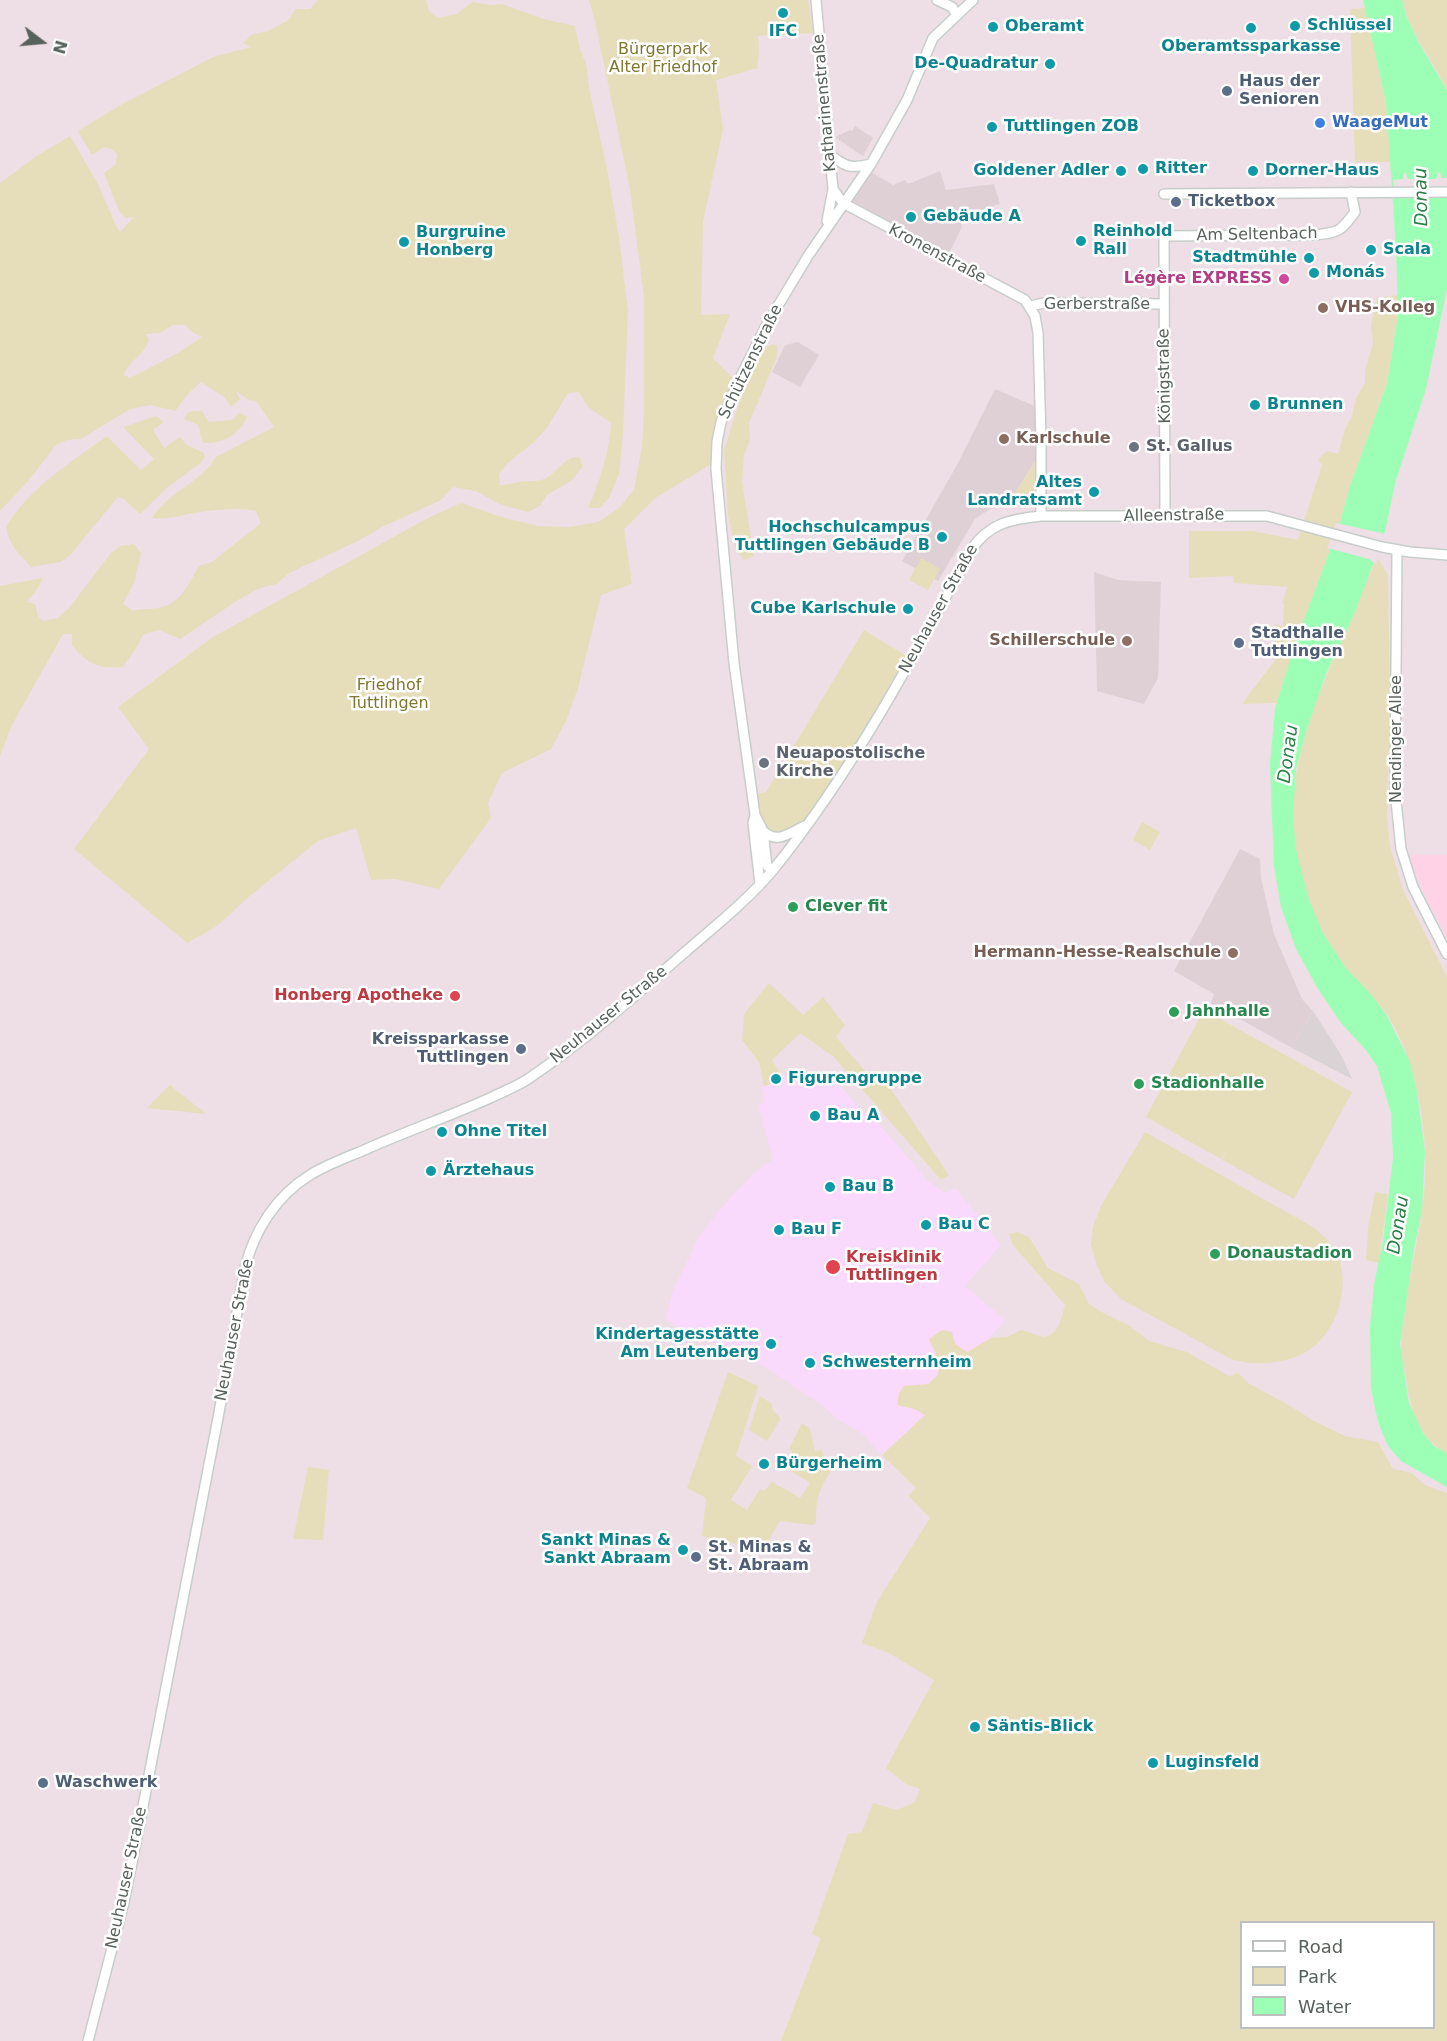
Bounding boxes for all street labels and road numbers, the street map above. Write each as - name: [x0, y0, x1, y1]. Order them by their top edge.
- street label: Katharinenstraße: [809, 33, 841, 173]
- street label: Kronenstraße: [885, 220, 989, 288]
- street label: Am Seltenbach: [1196, 224, 1318, 246]
- street label: Gerberstraße: [1044, 295, 1150, 315]
- street label: Schützenstraße: [715, 302, 787, 422]
- street label: Königstraße: [1155, 328, 1175, 424]
- street label: Alleenstraße: [1124, 506, 1224, 526]
- street label: Neuhauser Straße: [896, 541, 982, 677]
- street label: Nendinger Allee: [1387, 675, 1407, 803]
- street label: Neuhauser Straße: [547, 962, 671, 1068]
- street label: Neuhauser Straße: [212, 1257, 258, 1403]
- street label: Neuhauser Straße: [103, 1805, 151, 1951]

